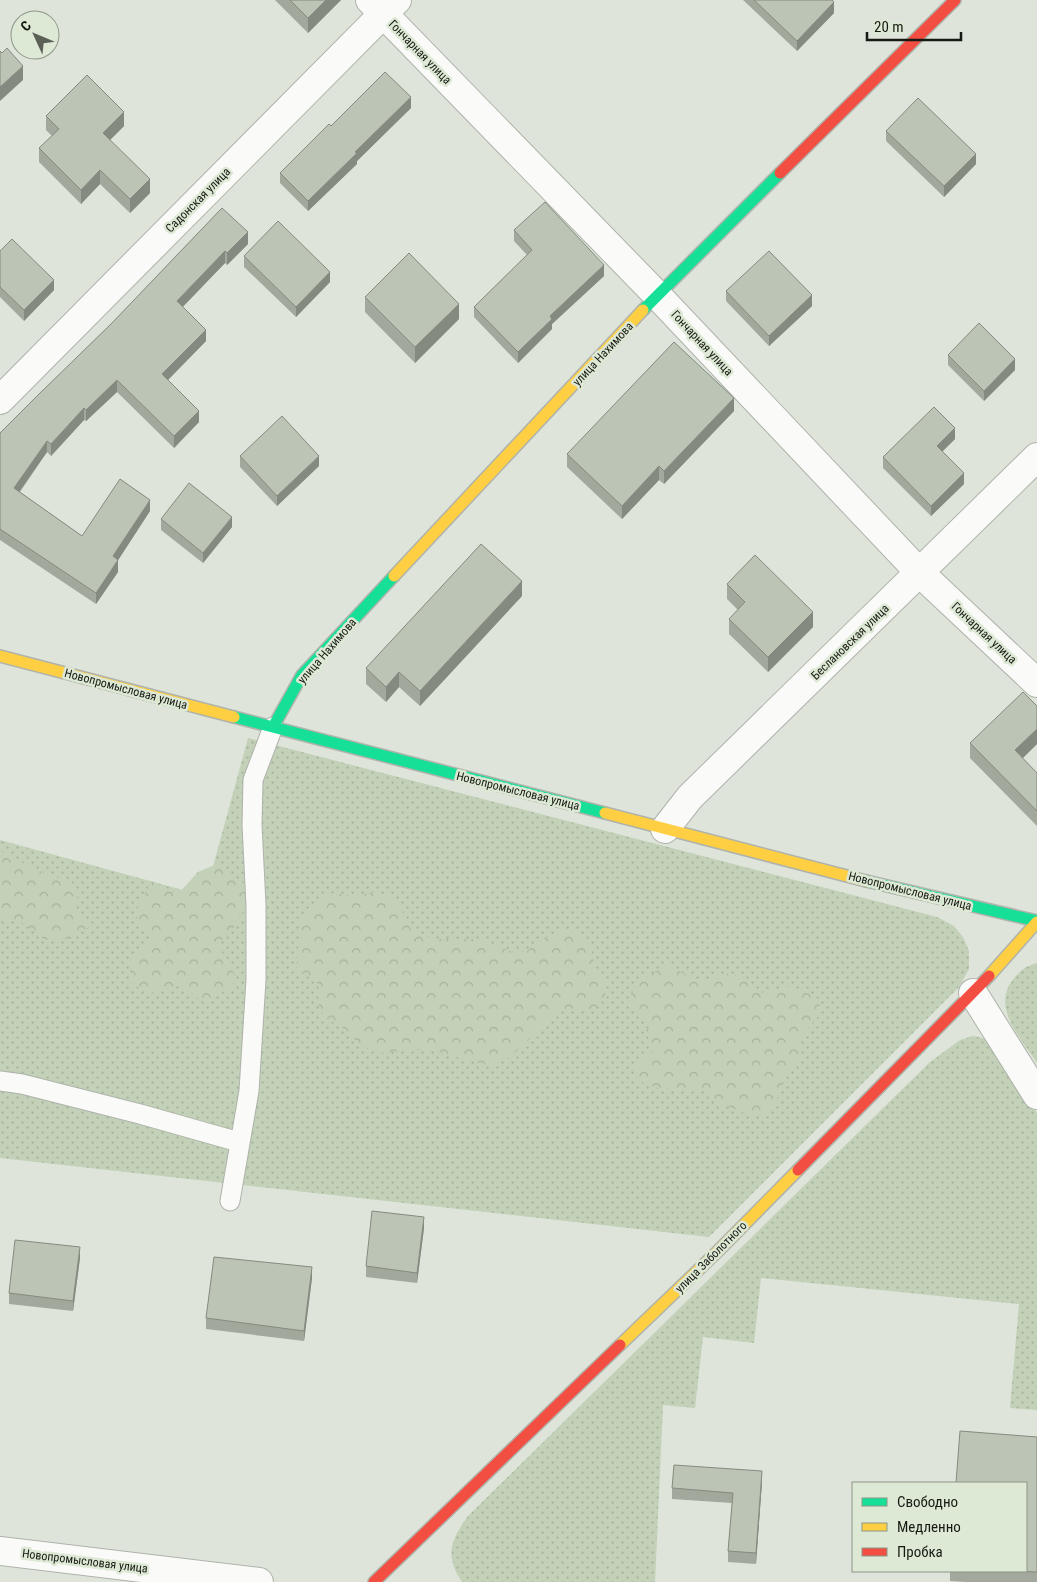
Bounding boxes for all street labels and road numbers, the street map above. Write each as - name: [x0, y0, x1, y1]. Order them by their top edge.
- street label: Гончарная улица: [386, 17, 454, 87]
- street label: Садонская улица: [163, 165, 233, 235]
- street label: Гончарная улица: [668, 308, 736, 379]
- street label: улица Нахимова: [570, 319, 636, 389]
- street label: Гончарная улица: [949, 599, 1020, 667]
- street label: Беслановская улица: [808, 601, 892, 683]
- street label: улица Нахимова: [295, 615, 359, 687]
- street label: Новопромысловая улица: [63, 666, 189, 712]
- street label: Новопромысловая улица: [455, 769, 581, 813]
- street label: Новопромысловая улица: [847, 869, 973, 913]
- street label: улица Заболотного: [672, 1218, 750, 1296]
- street label: Новопромысловая улица: [21, 1546, 149, 1576]

